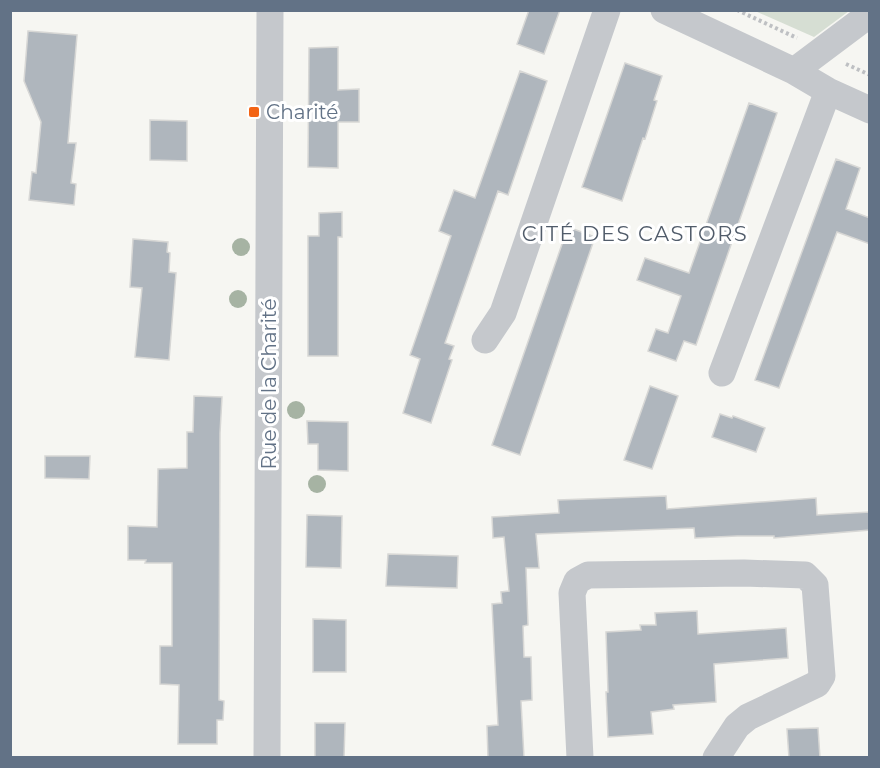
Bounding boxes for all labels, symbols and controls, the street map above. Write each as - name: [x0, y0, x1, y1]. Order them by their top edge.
- place label: Charité: [266, 100, 338, 124]
- marker: Charité: [247, 105, 261, 119]
- district label: CITÉ DES CASTORS: [522, 221, 748, 246]
- street label: Rue de la Charité: [257, 299, 281, 469]

